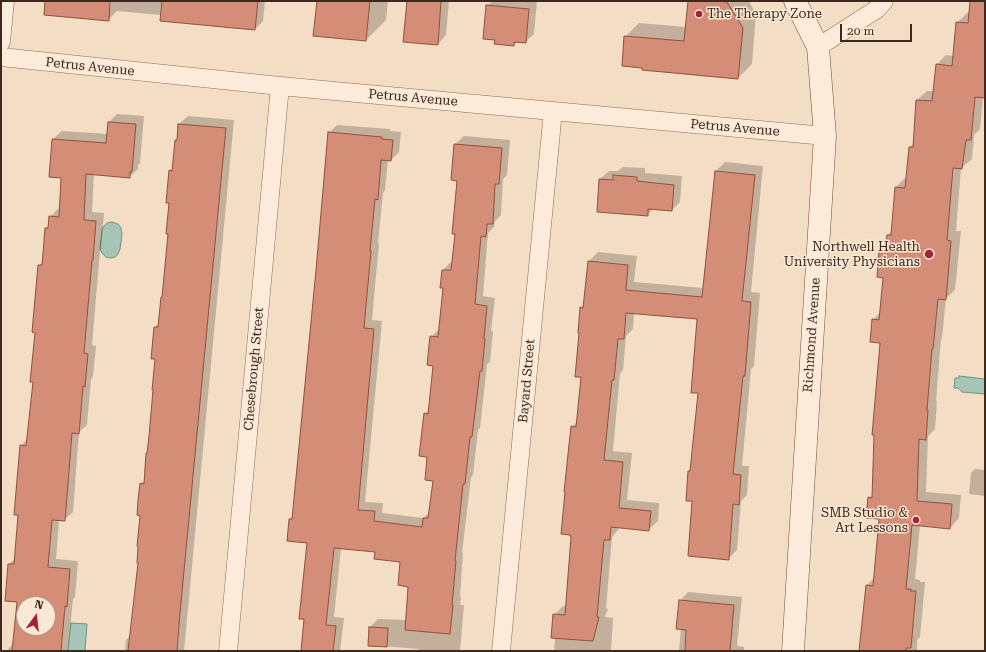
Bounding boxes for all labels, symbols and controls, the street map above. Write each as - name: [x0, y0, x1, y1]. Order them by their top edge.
- place label: The Therapy Zone: [707, 6, 822, 22]
- marker: The Therapy Zone: [694, 9, 704, 19]
- scale bar: [842, 16, 914, 42]
- text: 20 m: [847, 24, 874, 38]
- street label: Petrus Avenue: [45, 55, 135, 79]
- street label: Petrus Avenue: [368, 86, 458, 110]
- street label: Petrus Avenue: [690, 116, 780, 140]
- place label: Northwell Health University Physicians: [784, 239, 920, 270]
- marker: Northwell Health University Physicians: [923, 248, 935, 260]
- street label: Richmond Avenue: [800, 277, 824, 393]
- street label: Chesebrough Street: [241, 307, 267, 431]
- street label: Bayard Street: [516, 339, 538, 423]
- place label: SMB Studio & Art Lessons: [821, 505, 908, 536]
- marker: SMB Studio & Art Lessons: [911, 515, 921, 525]
- north arrow: [16, 596, 56, 636]
- text: N: [33, 598, 45, 612]

